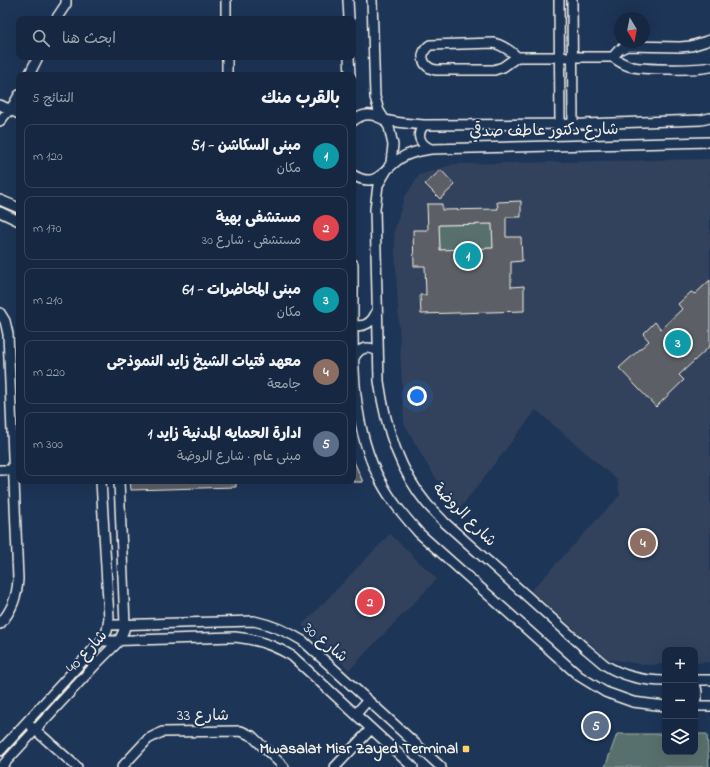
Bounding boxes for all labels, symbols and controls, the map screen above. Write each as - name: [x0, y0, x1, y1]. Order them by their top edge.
- north arrow: [614, 12, 650, 48]
- search box: [16, 16, 356, 60]
- icon: search: [30, 27, 52, 49]
- text: ابحث هنا: [62, 28, 116, 50]
- text: بالقرب منك: [261, 86, 340, 111]
- text: النتائج: 5: [32, 89, 74, 108]
- street label: شارع دكتور عاطف صدقي: [469, 118, 619, 144]
- text: مبنى السكاشن - 51: [191, 135, 301, 157]
- text: 120 m: [33, 147, 63, 166]
- text: 1: [324, 147, 328, 166]
- text: مكان: [277, 159, 301, 178]
- text: مستشفى بهية: [216, 207, 301, 229]
- text: 170 m: [33, 219, 61, 238]
- text: 2: [323, 219, 329, 238]
- text: مستشفى · شارع 30: [202, 231, 301, 250]
- pin: 1: [455, 241, 481, 271]
- text: مبنى المحاضرات - 61: [183, 279, 301, 301]
- text: 210 m: [33, 291, 63, 310]
- text: 3: [323, 291, 329, 310]
- text: مكان: [277, 303, 301, 322]
- pin: 3: [665, 328, 691, 358]
- text: معهد فتيات الشيخ زايد النموذجى: [107, 351, 301, 373]
- text: 220 m: [33, 363, 65, 382]
- text: 4: [323, 363, 329, 382]
- text: جامعة: [267, 375, 301, 394]
- your location: [407, 386, 427, 406]
- text: ادارة الحمايه المدنية زايد 1: [148, 423, 301, 445]
- text: 300 m: [33, 435, 63, 454]
- text: 5: [322, 435, 330, 454]
- text: مبنى عام · شارع الروضة: [177, 447, 301, 466]
- street label: شارع الروضة: [426, 477, 502, 553]
- pin: 4: [630, 528, 656, 558]
- pin: 2: [357, 587, 383, 617]
- street label: شارع 30: [297, 617, 353, 669]
- street label: شارع 40: [60, 625, 114, 679]
- map controls: [662, 647, 698, 755]
- button: +: [662, 647, 698, 683]
- button: −: [662, 683, 698, 719]
- street label: شارع 33: [177, 704, 229, 728]
- pin: 5: [583, 711, 609, 741]
- button: layers: [662, 719, 698, 755]
- place label: Mwasalat Misr Zayed Terminal: [259, 737, 458, 762]
- marker: Mwasalat Misr Zayed Terminal: [461, 744, 471, 754]

